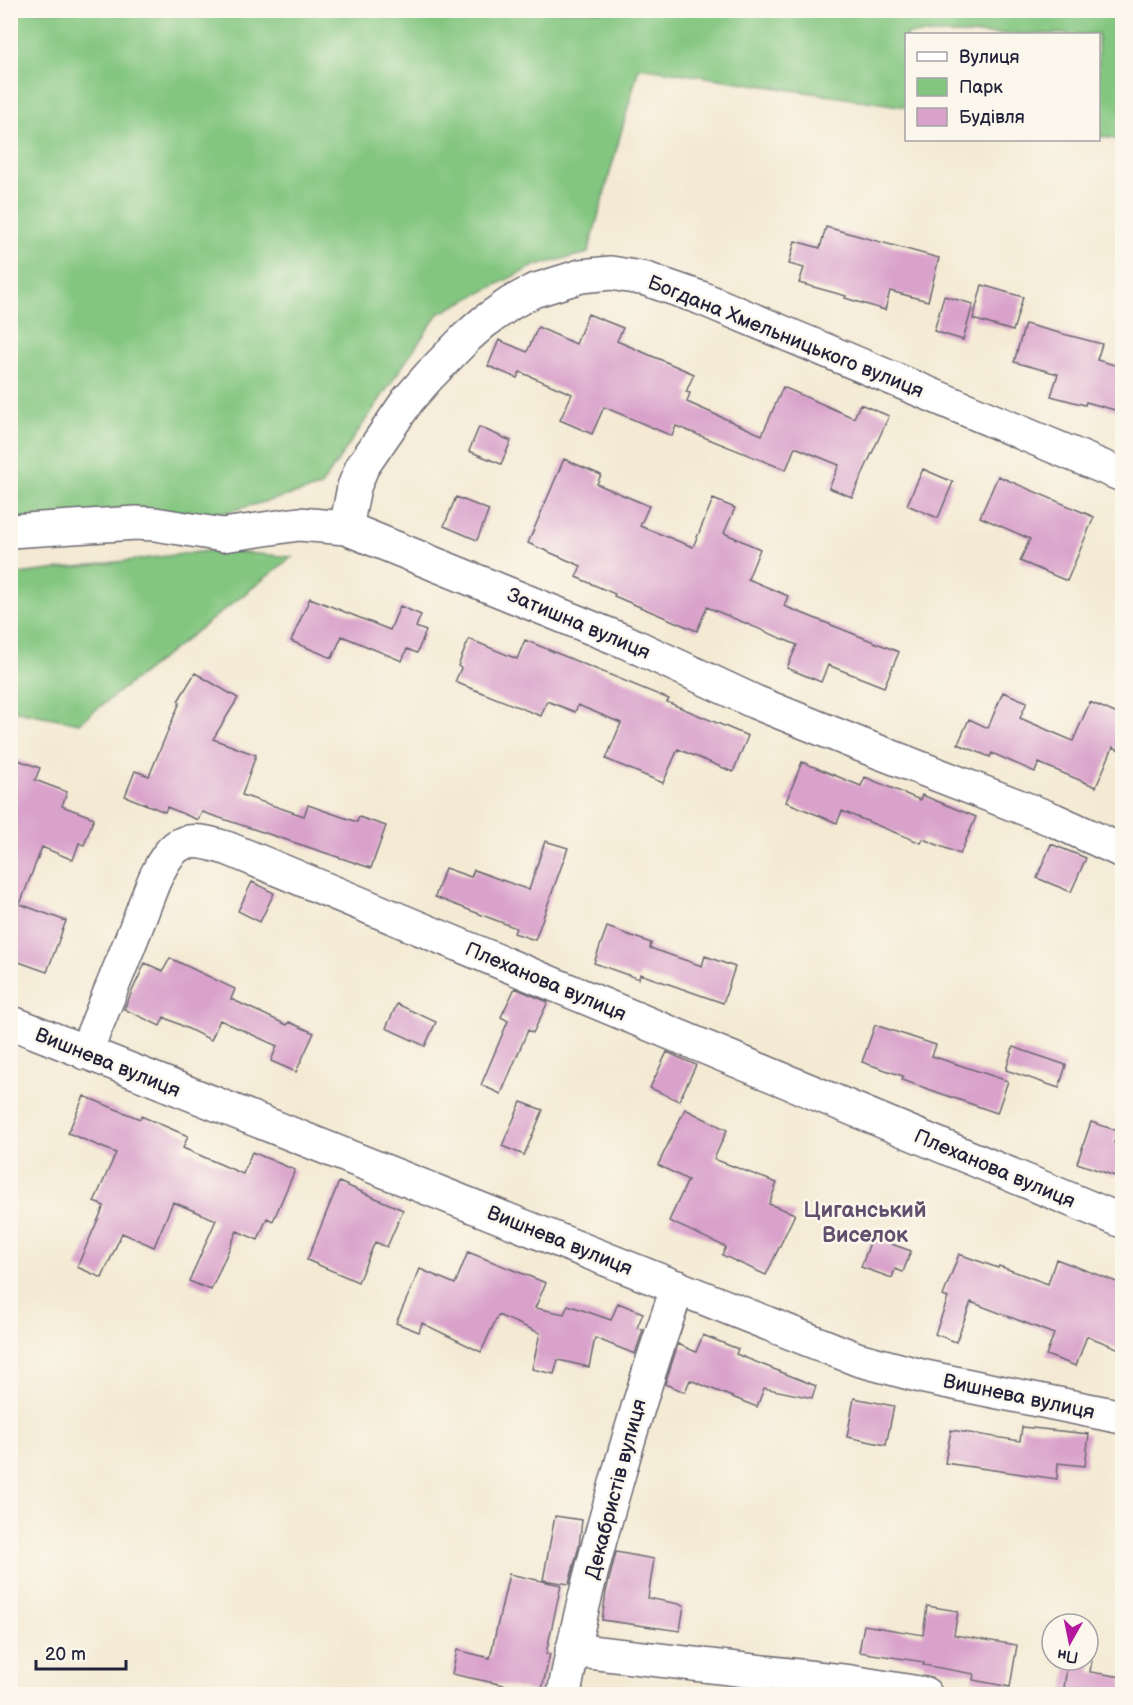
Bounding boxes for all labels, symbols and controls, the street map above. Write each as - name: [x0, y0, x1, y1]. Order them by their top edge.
- legend: [905, 33, 1100, 141]
- text: Вулиця: [959, 47, 1020, 68]
- text: Парк: [959, 77, 1003, 98]
- text: Будівля: [959, 107, 1025, 128]
- street label: Богдана Хмельницького вулиця: [644, 270, 927, 403]
- street label: Затишна вулиця: [503, 583, 654, 665]
- street label: Плеханова вулиця: [461, 937, 630, 1027]
- street label: Вишнева вулиця: [32, 1023, 184, 1103]
- street label: Плеханова вулиця: [910, 1124, 1079, 1214]
- district label: Циганський Виселок: [804, 1197, 926, 1249]
- street label: Вишнева вулиця: [484, 1201, 636, 1281]
- street label: Вишнева вулиця: [941, 1369, 1097, 1425]
- street label: Декабристів вулиця: [580, 1396, 652, 1582]
- north arrow: [1040, 1612, 1100, 1672]
- scale bar: [36, 1633, 126, 1671]
- text: 20 m: [45, 1644, 86, 1665]
- text: Пн: [1056, 1644, 1080, 1666]

